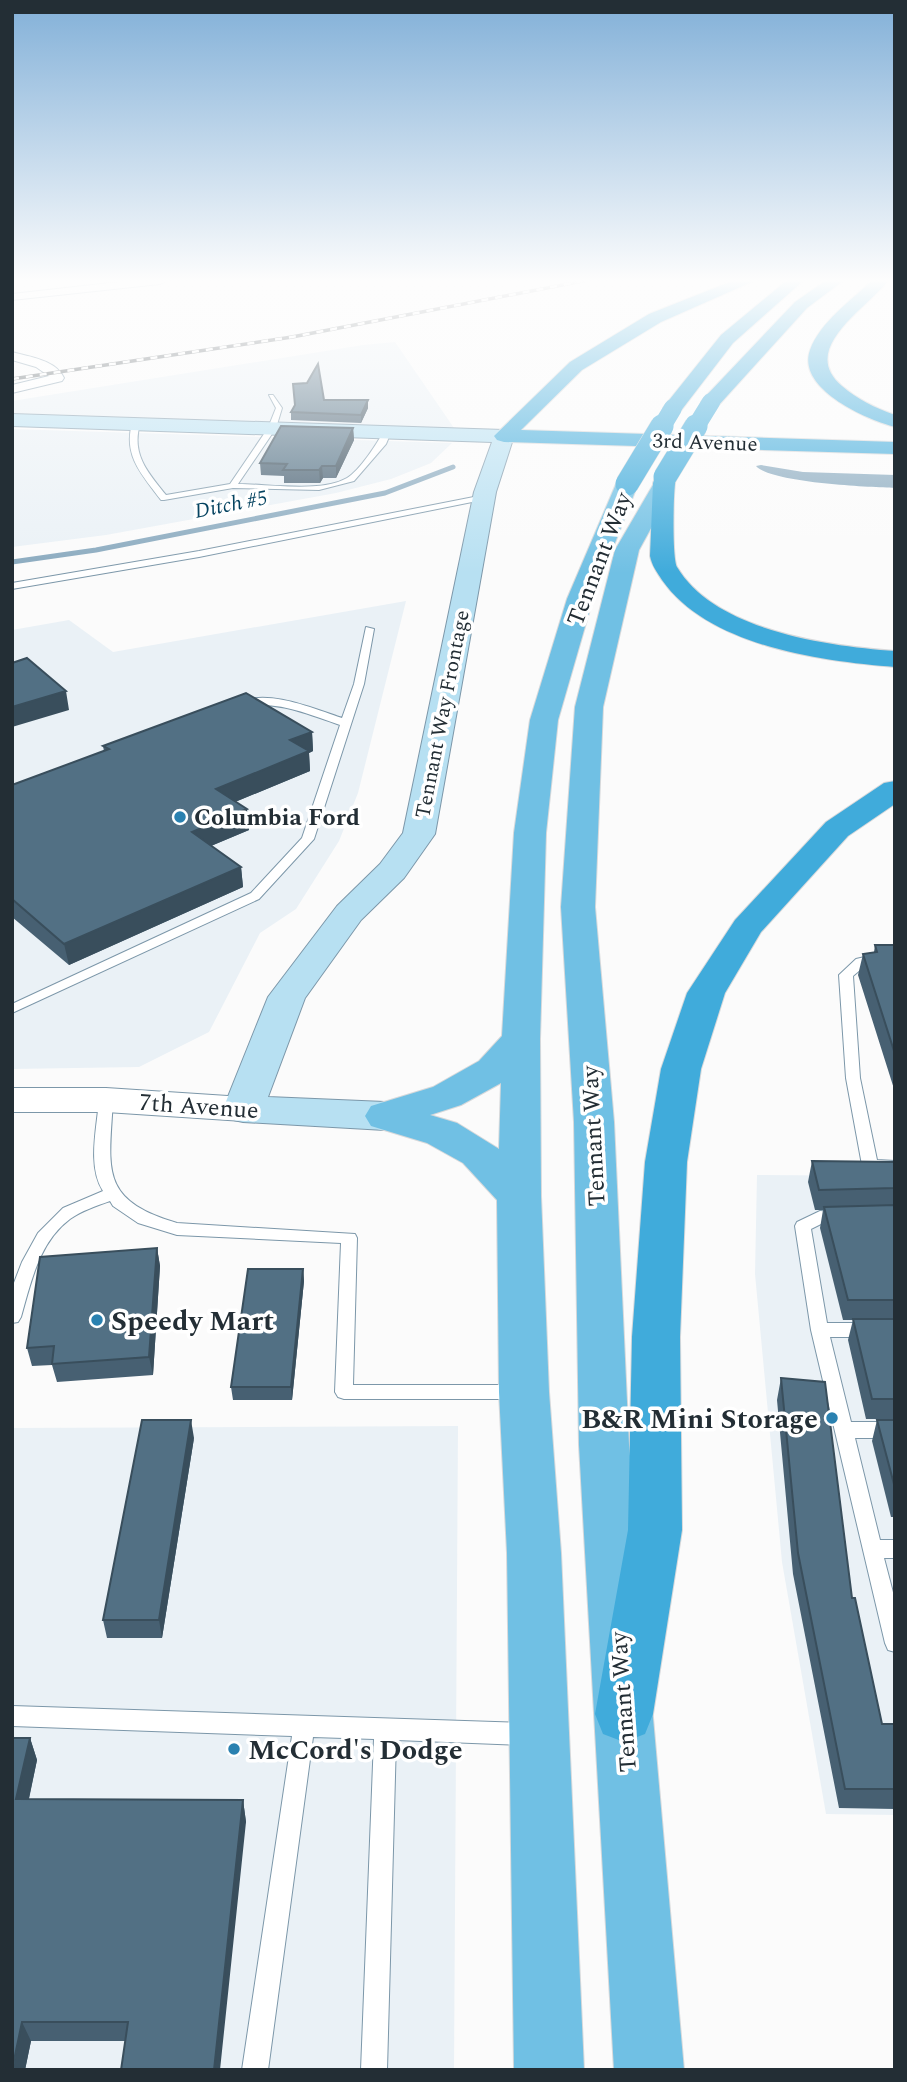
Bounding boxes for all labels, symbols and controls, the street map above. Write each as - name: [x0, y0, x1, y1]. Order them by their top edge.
- street label: 3rd Avenue: [652, 425, 758, 461]
- water label: Ditch #5: [192, 482, 270, 528]
- street label: Tennant Way: [558, 486, 642, 632]
- street label: Tennant Way Frontage: [407, 607, 479, 821]
- place label: Columbia Ford: [194, 800, 360, 836]
- marker: Columbia Ford: [172, 809, 188, 825]
- street label: Tennant Way: [572, 1063, 616, 1207]
- street label: 7th Avenue: [138, 1085, 260, 1129]
- place label: Speedy Mart: [111, 1300, 274, 1343]
- marker: Speedy Mart: [89, 1312, 105, 1328]
- place label: B&R Mini Storage: [581, 1398, 818, 1441]
- marker: B&R Mini Storage: [824, 1410, 840, 1426]
- street label: Tennant Way: [601, 1629, 647, 1773]
- place label: McCord's Dodge: [248, 1729, 463, 1772]
- marker: McCord's Dodge: [226, 1741, 242, 1757]

